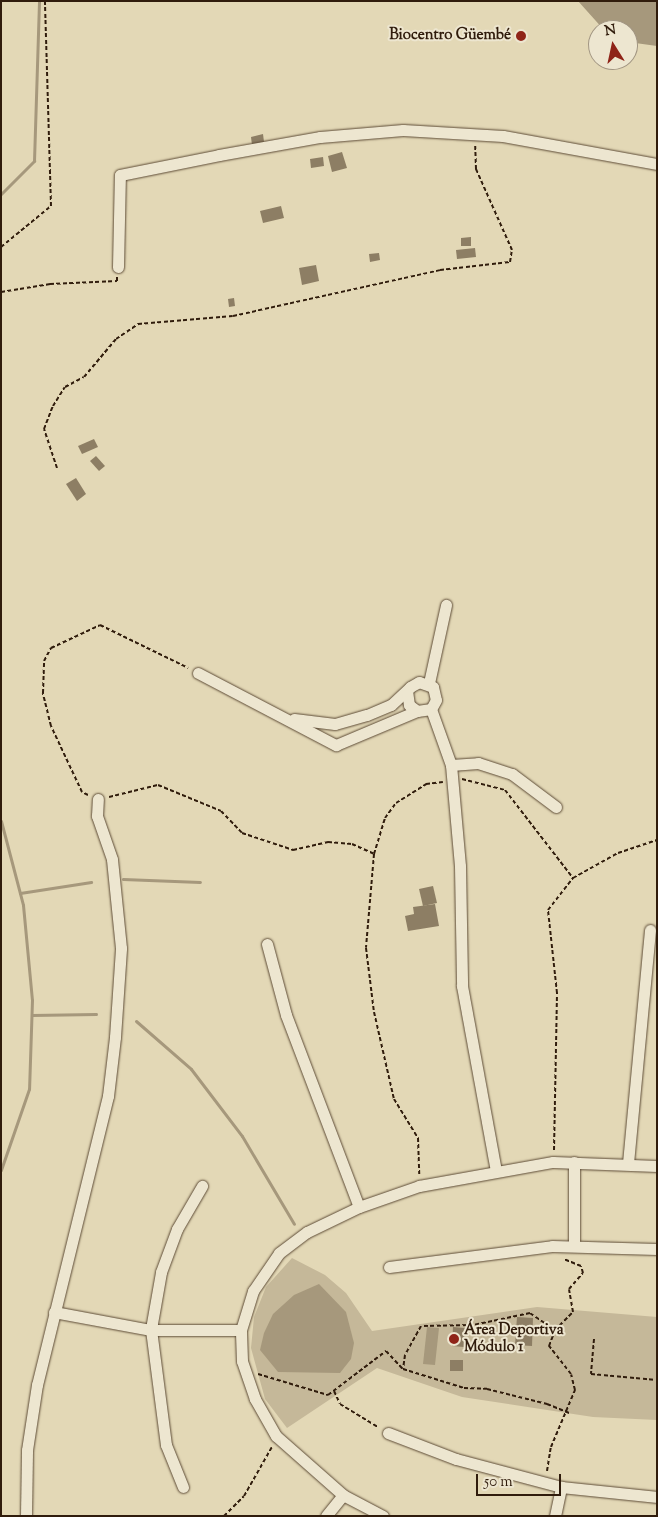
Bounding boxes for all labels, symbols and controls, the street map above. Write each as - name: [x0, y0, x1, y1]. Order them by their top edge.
- north arrow: [588, 20, 638, 70]
- text: N: [603, 20, 618, 42]
- place label: Biocentro Güembé: [389, 27, 511, 45]
- marker: Biocentro Güembé: [515, 30, 527, 42]
- place label: Área Deportiva Módulo 1: [464, 1321, 564, 1356]
- marker: Área Deportiva Módulo 1: [448, 1333, 460, 1345]
- scale bar: [478, 1464, 563, 1496]
- text: 50 m: [484, 1472, 513, 1493]

